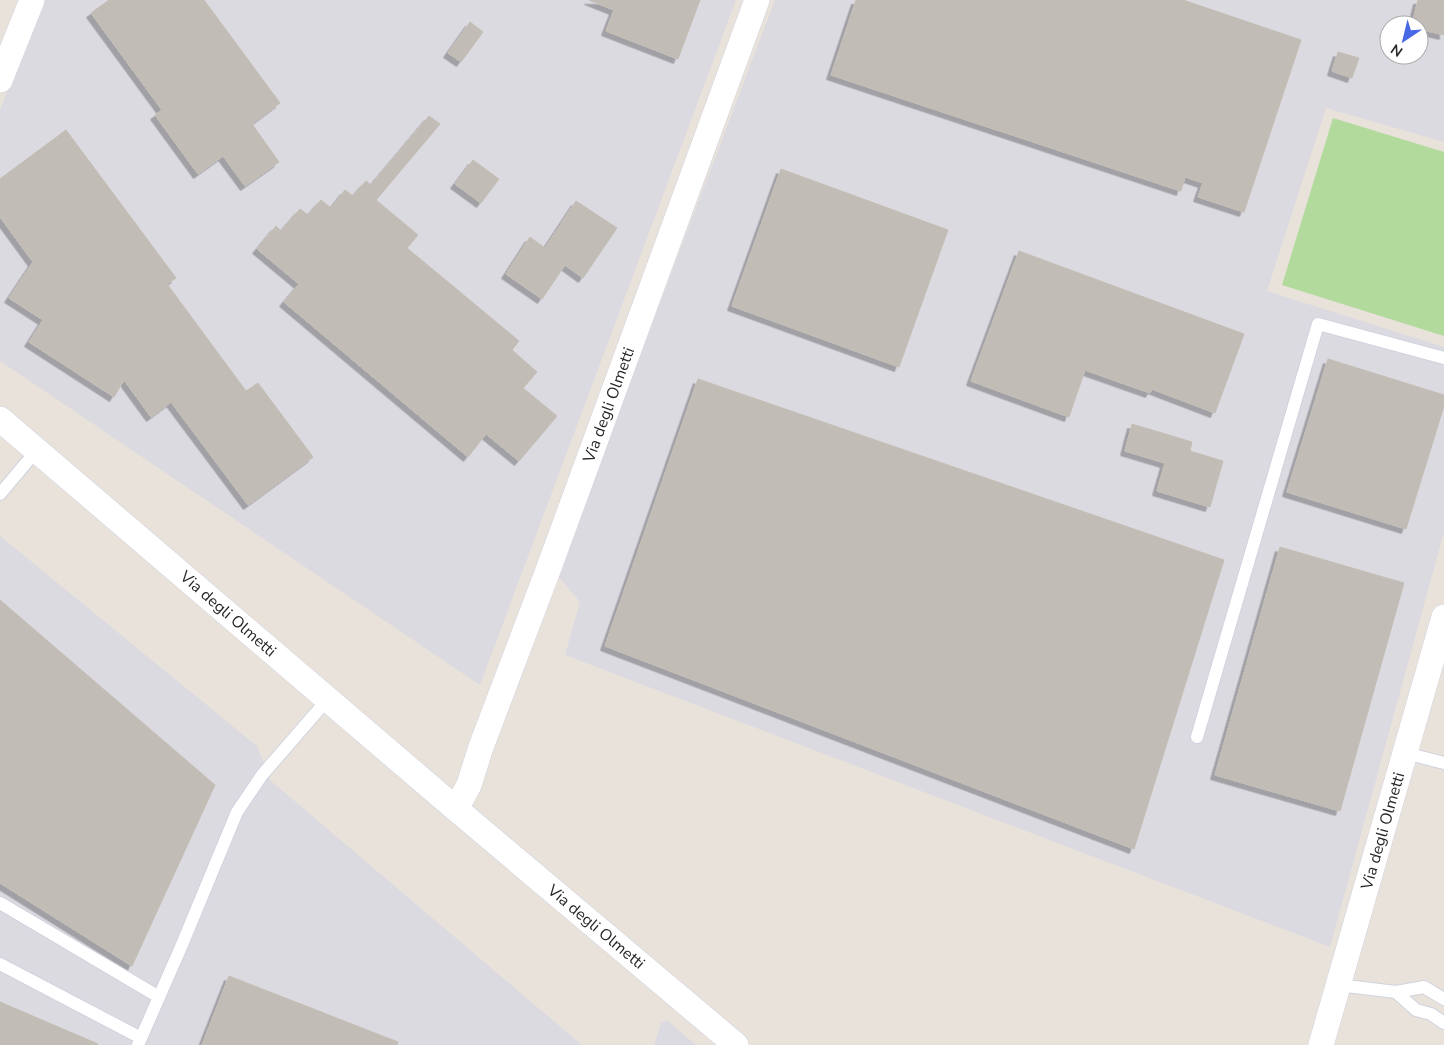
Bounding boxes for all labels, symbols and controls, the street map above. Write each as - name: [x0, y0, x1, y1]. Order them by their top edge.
- north arrow: [1379, 15, 1429, 65]
- text: N: [1387, 39, 1407, 61]
- street label: Via degli Olmetti: [578, 344, 640, 467]
- street label: Via degli Olmetti: [174, 565, 281, 662]
- street label: Via degli Olmetti: [1355, 770, 1410, 893]
- street label: Via degli Olmetti: [542, 879, 649, 974]

